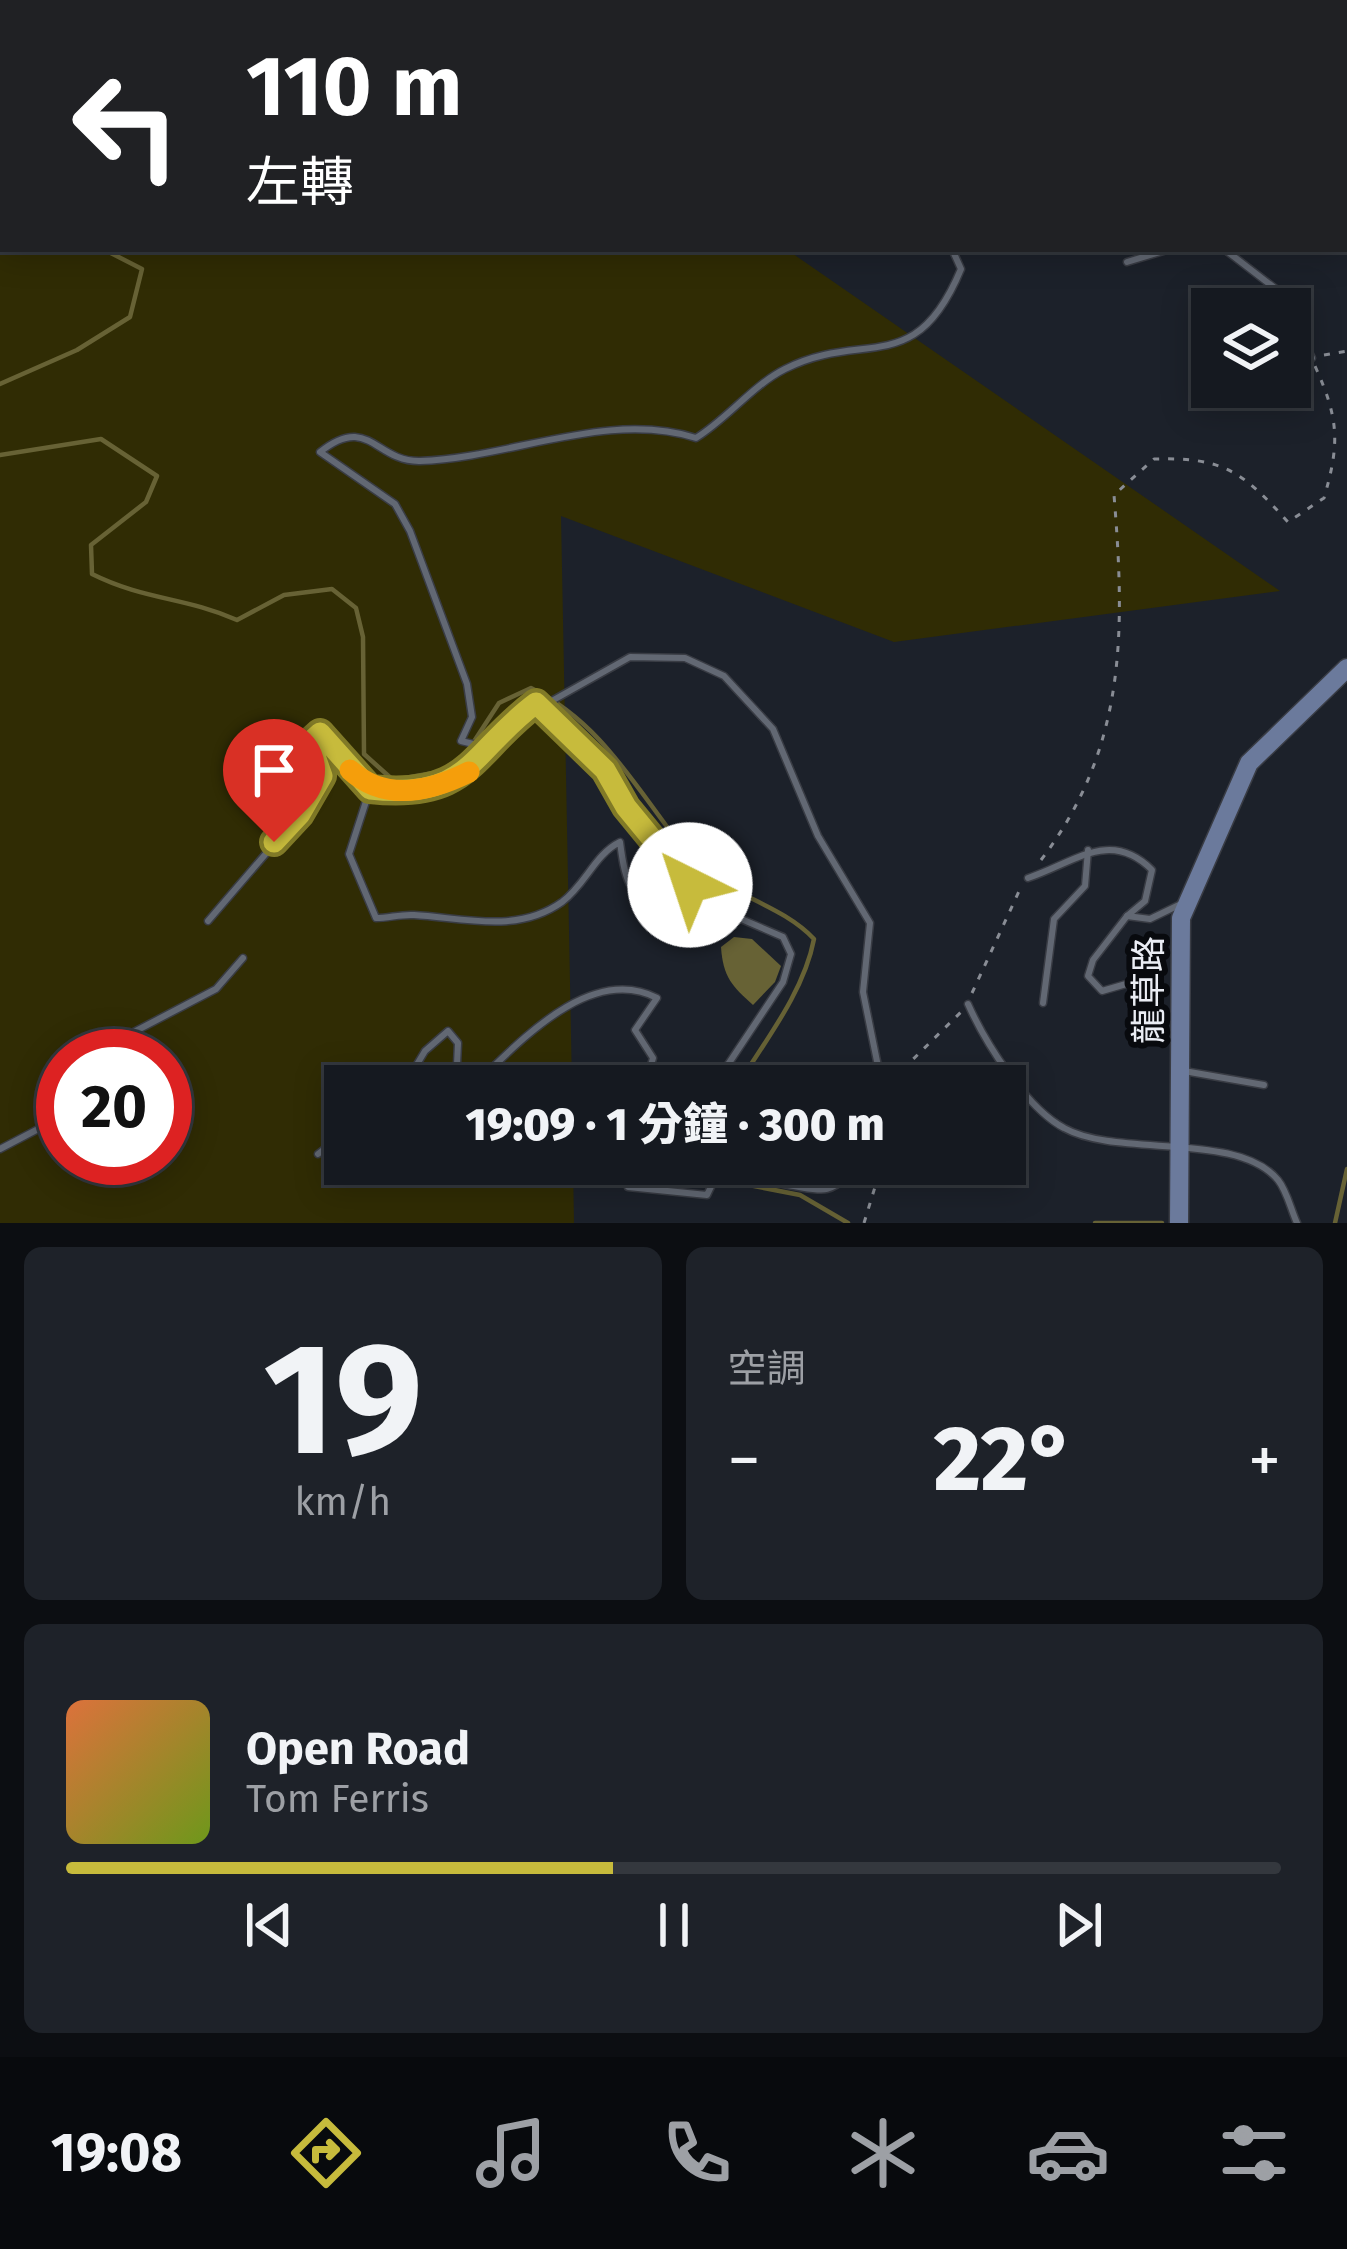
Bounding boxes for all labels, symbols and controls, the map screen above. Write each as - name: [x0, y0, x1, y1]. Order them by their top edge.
- text: 110 m: [246, 36, 462, 137]
- icon: left: [48, 48, 204, 204]
- text: 左轉: [246, 151, 354, 215]
- map controls: [1191, 288, 1311, 408]
- button: layers: [1191, 288, 1311, 408]
- pin: [223, 719, 325, 842]
- icon: arrive: [241, 737, 307, 803]
- position arrow: [627, 822, 753, 948]
- street label: 龍草路: [1127, 936, 1171, 1044]
- speed limit sign: 20: [36, 1029, 192, 1185]
- text: 19:09 · 1 分鐘 · 300 m: [465, 1098, 885, 1152]
- text: 19: [263, 1307, 423, 1494]
- text: 空調: [728, 1346, 806, 1392]
- text: 22°: [934, 1406, 1075, 1514]
- text: −: [728, 1421, 761, 1500]
- text: +: [1248, 1421, 1281, 1500]
- text: km/h: [294, 1479, 391, 1525]
- text: Open Road: [246, 1722, 470, 1776]
- text: Tom Ferris: [246, 1776, 429, 1822]
- icon: previous: [236, 1892, 302, 1958]
- icon: pause: [641, 1892, 707, 1958]
- icon: next: [1046, 1892, 1112, 1958]
- icon: directions: [284, 2111, 368, 2195]
- icon: music: [469, 2111, 553, 2195]
- icon: phone: [655, 2111, 739, 2195]
- icon: climate: [841, 2111, 925, 2195]
- icon: car: [1026, 2111, 1110, 2195]
- icon: filters: [1212, 2111, 1296, 2195]
- text: 19:08: [51, 2121, 182, 2185]

